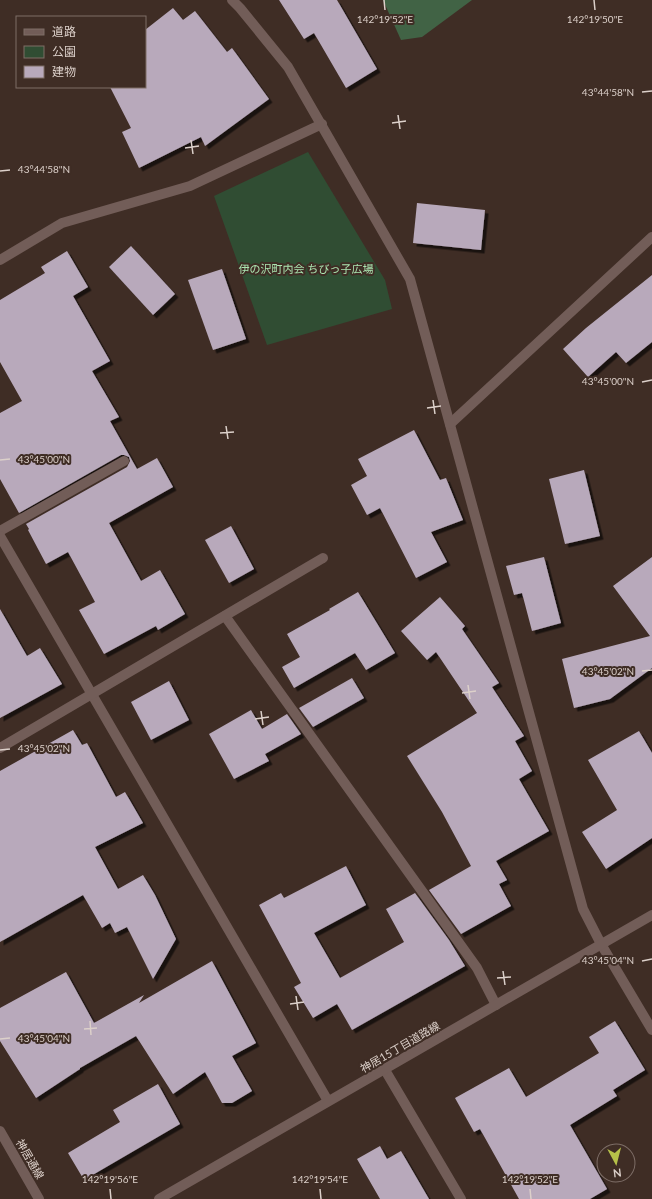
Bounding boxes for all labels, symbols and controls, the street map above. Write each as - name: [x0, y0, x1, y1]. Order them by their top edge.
- text: 142°19'52"E: [357, 13, 413, 25]
- text: 142°19'50"E: [567, 13, 623, 25]
- legend: [16, 16, 146, 88]
- text: 道路: [52, 24, 76, 39]
- text: 公園: [52, 44, 76, 59]
- text: 建物: [52, 64, 76, 79]
- text: 43°44'58"N: [582, 86, 634, 98]
- text: 43°44'58"N: [18, 163, 70, 175]
- park label: 伊の沢町内会 ちびっ子広場: [239, 262, 373, 275]
- text: 43°45'00"N: [582, 375, 634, 387]
- text: 43°45'00"N: [18, 453, 70, 465]
- text: 43°45'02"N: [582, 665, 634, 677]
- text: 43°45'02"N: [18, 742, 70, 754]
- text: 43°45'04"N: [582, 954, 634, 966]
- street label: 神居15丁目道路線: [358, 1018, 442, 1075]
- text: 43°45'04"N: [18, 1032, 70, 1044]
- street label: 神居通線: [14, 1136, 47, 1181]
- north arrow: [596, 1143, 636, 1183]
- text: N: [612, 1166, 622, 1180]
- text: 142°19'56"E: [82, 1173, 138, 1185]
- text: 142°19'54"E: [292, 1173, 348, 1185]
- text: 142°19'52"E: [502, 1173, 558, 1185]

